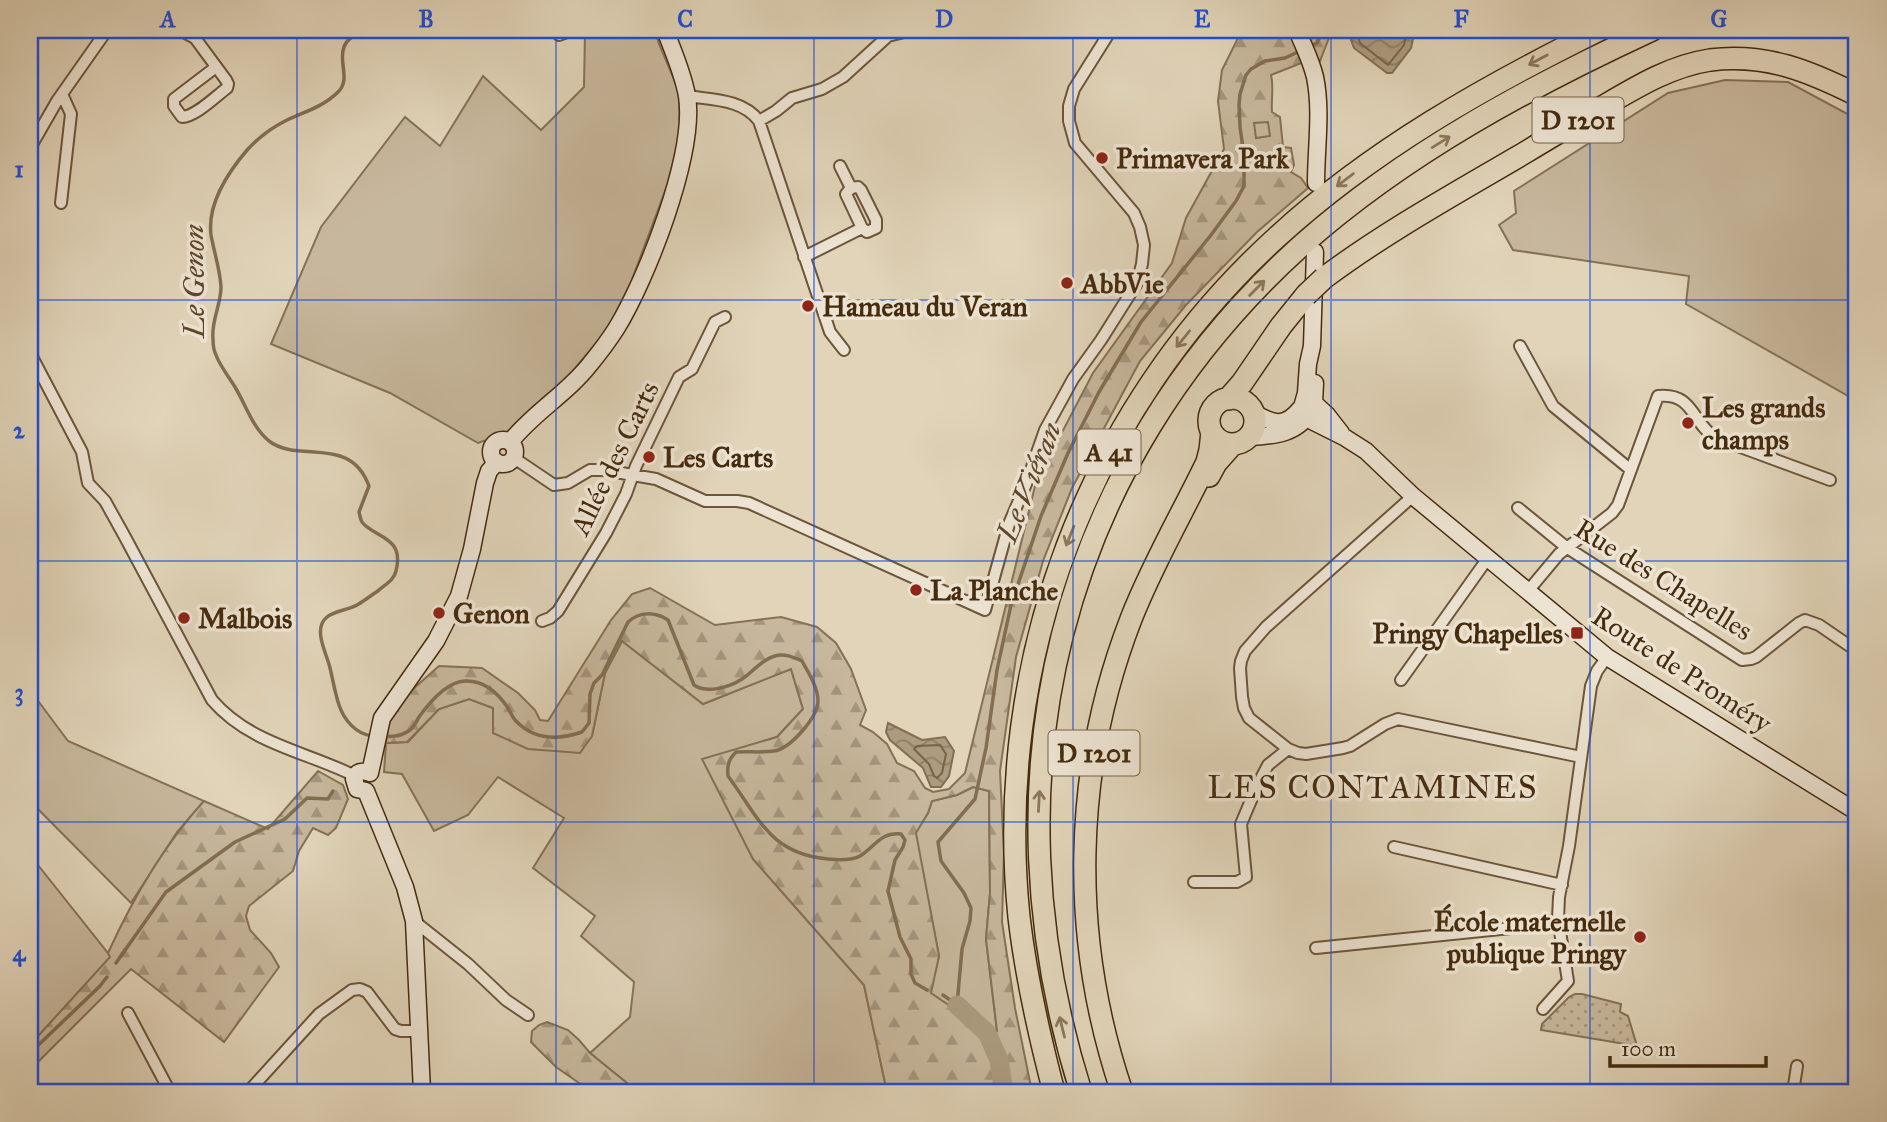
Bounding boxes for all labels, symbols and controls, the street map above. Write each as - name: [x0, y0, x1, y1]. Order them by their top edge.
- text: A: [158, 5, 176, 33]
- text: B: [418, 5, 434, 33]
- text: C: [677, 5, 693, 33]
- text: D: [935, 5, 953, 33]
- text: E: [1194, 5, 1211, 33]
- text: F: [1453, 5, 1469, 33]
- text: G: [1711, 5, 1728, 33]
- one-way arrow: [1528, 54, 1549, 68]
- road number: D 1201: [1532, 97, 1624, 142]
- one-way arrow: [1431, 135, 1451, 149]
- place label: Primavera Park: [1116, 141, 1290, 176]
- marker: Primavera Park: [1094, 150, 1110, 166]
- text: 1: [14, 155, 24, 183]
- one-way arrow: [1336, 173, 1355, 188]
- water label: Le Genon: [176, 224, 212, 340]
- place label: AbbVie: [1079, 266, 1164, 301]
- marker: AbbVie: [1059, 275, 1075, 291]
- one-way arrow: [1248, 280, 1265, 297]
- place label: Hameau du Veran: [822, 289, 1028, 324]
- marker: Hameau du Veran: [800, 298, 816, 314]
- one-way arrow: [1175, 329, 1191, 347]
- street label: Allée des Carts: [562, 376, 667, 542]
- place label: Les grands champs: [1702, 390, 1825, 457]
- marker: Les grands champs: [1680, 415, 1696, 431]
- text: 2: [13, 416, 25, 444]
- water label: Le Viéran: [988, 417, 1069, 549]
- road number: A 41: [1078, 430, 1140, 474]
- place label: Les Carts: [663, 440, 773, 475]
- marker: Les Carts: [641, 449, 657, 465]
- street label: Rue des Chapelles: [1568, 511, 1759, 648]
- one-way arrow: [1063, 524, 1076, 546]
- place label: La Planche: [930, 573, 1058, 608]
- marker: La Planche: [908, 582, 924, 598]
- place label: Genon: [453, 596, 530, 631]
- street label: Route de Proméry: [1585, 598, 1779, 741]
- place label: Malbois: [198, 601, 292, 636]
- marker: Genon: [431, 605, 447, 621]
- marker: Malbois: [176, 610, 192, 626]
- place label: Pringy Chapelles: [1372, 616, 1563, 651]
- marker: Pringy Chapelles: [1569, 625, 1585, 641]
- text: 3: [14, 678, 24, 707]
- road number: D 1201: [1048, 730, 1140, 776]
- district label: LES CONTAMINES: [1208, 768, 1538, 807]
- one-way arrow: [1032, 790, 1045, 813]
- place label: École maternelle publique Pringy: [1434, 903, 1627, 971]
- marker: École maternelle publique Pringy: [1632, 929, 1648, 945]
- text: 4: [13, 939, 27, 967]
- one-way arrow: [1055, 1016, 1068, 1038]
- scale bar: [1610, 1024, 1766, 1068]
- text: 100 m: [1621, 1036, 1676, 1062]

